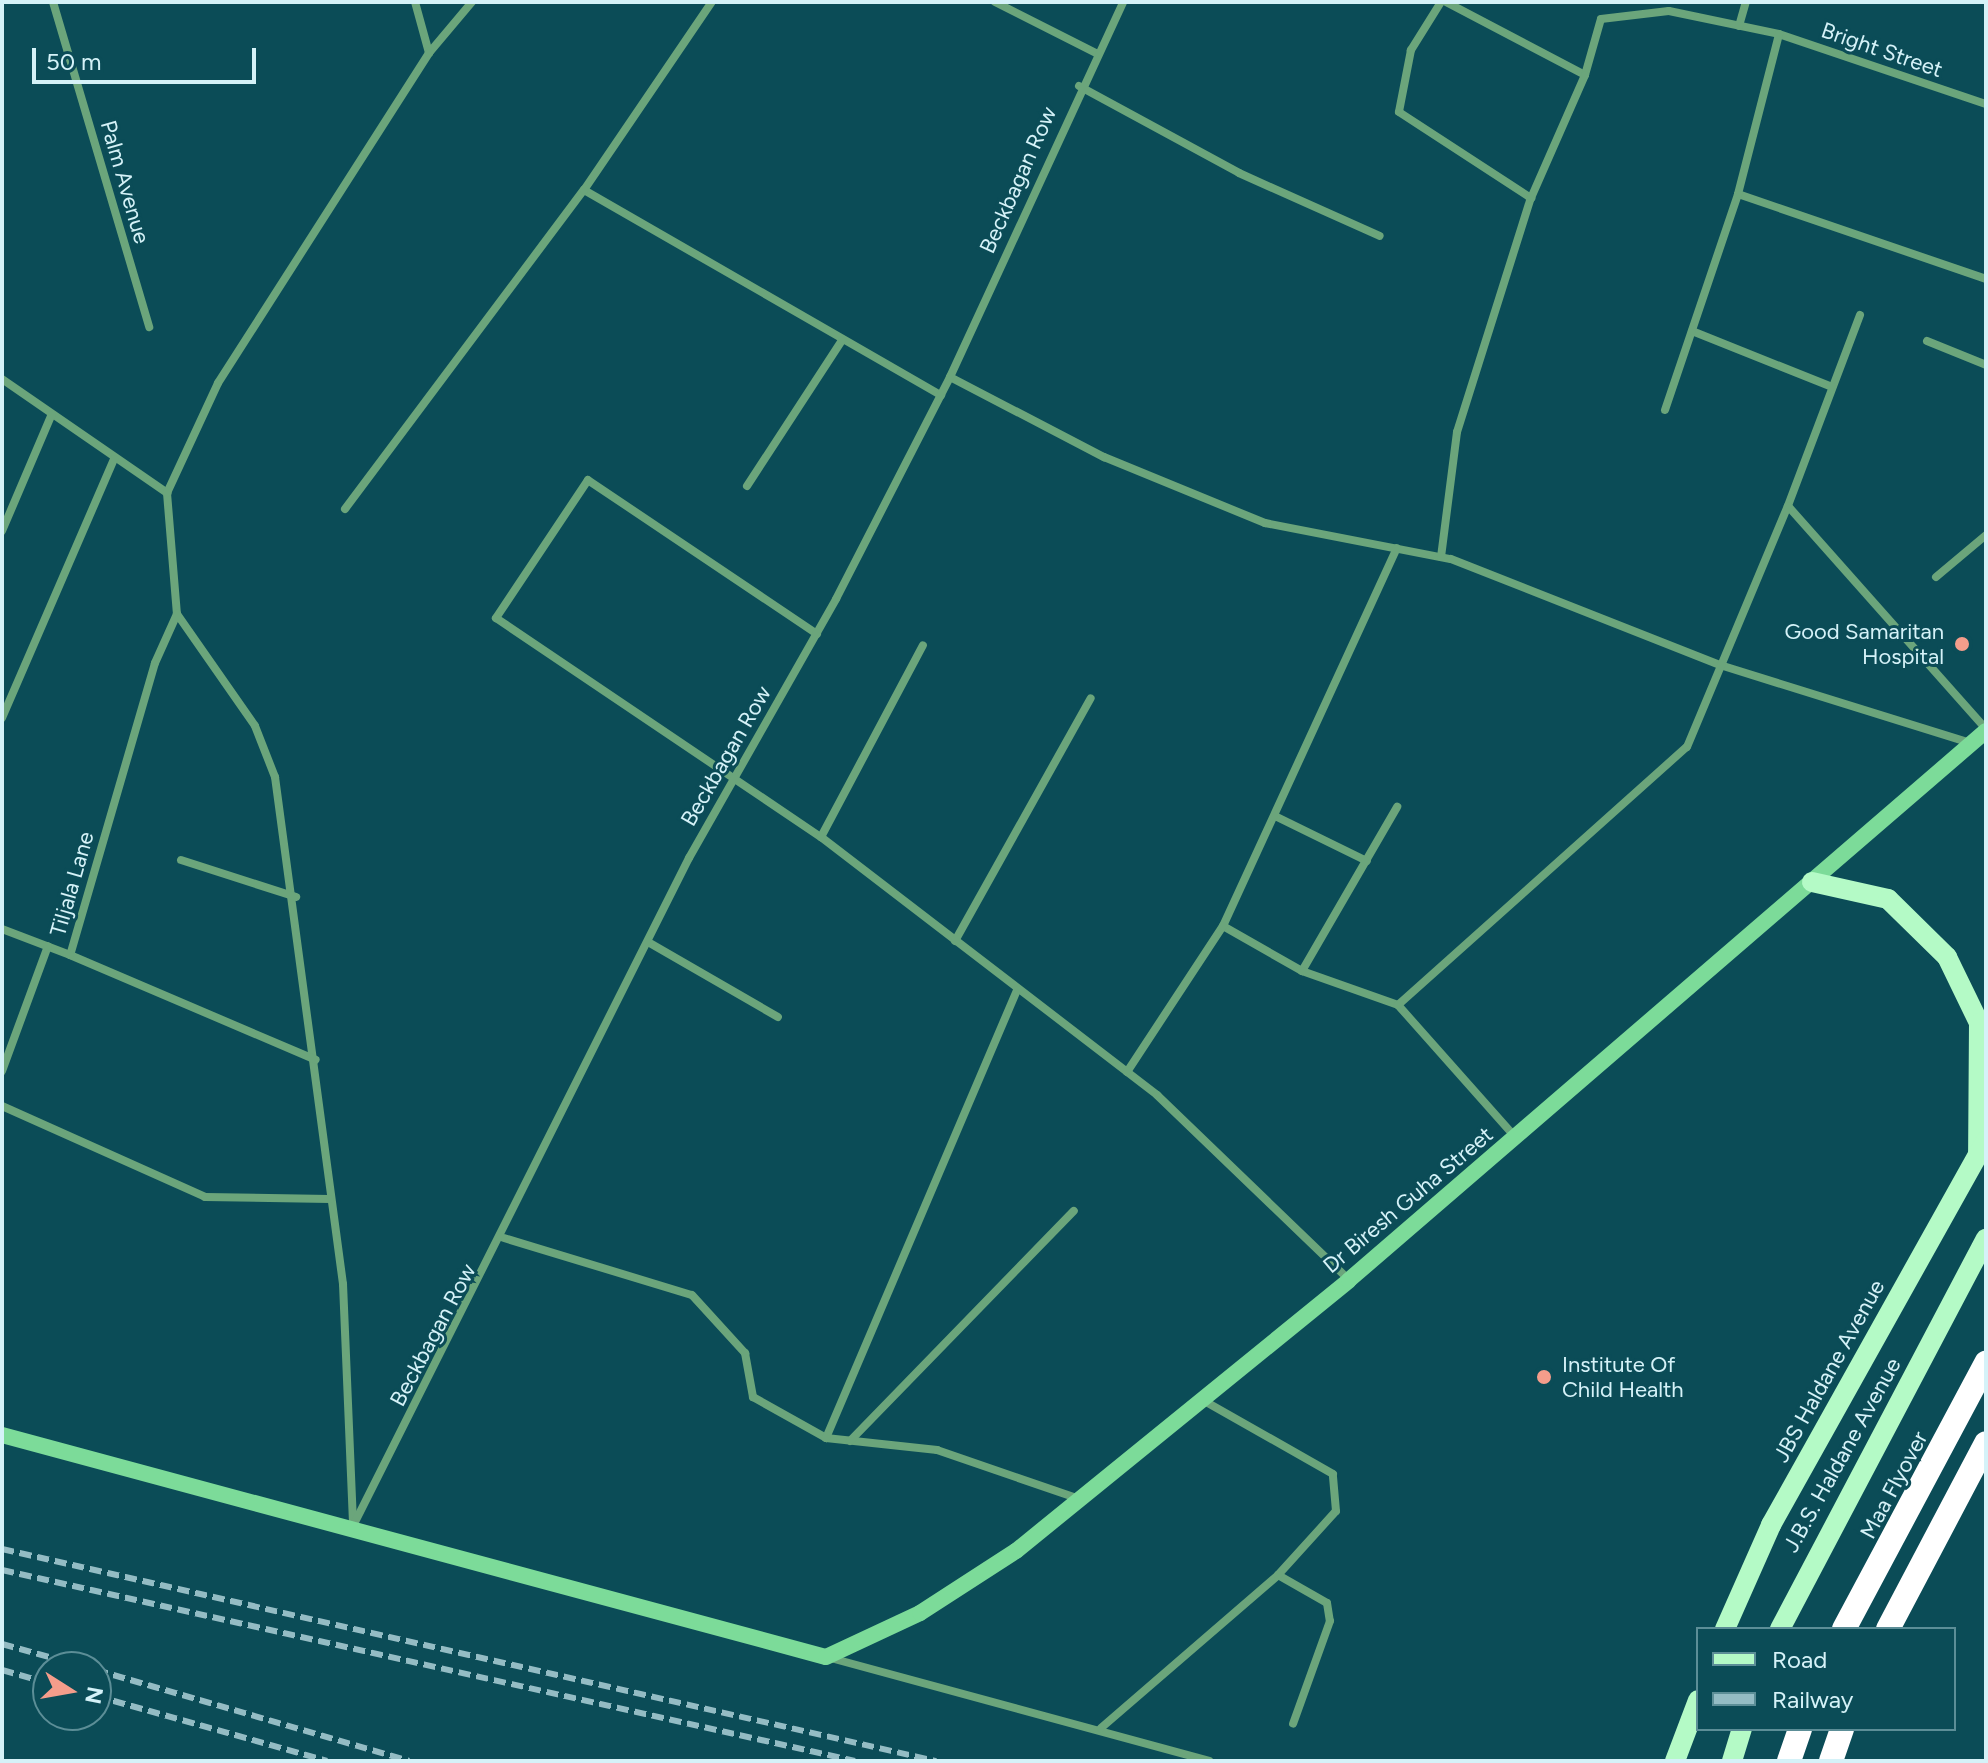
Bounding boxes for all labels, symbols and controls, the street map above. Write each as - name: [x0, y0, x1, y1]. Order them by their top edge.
- street label: Bright Street: [1818, 17, 1946, 83]
- scale bar: [36, 32, 260, 82]
- text: 50 m: [46, 47, 102, 76]
- street label: Beckbagan Row: [974, 103, 1062, 257]
- street label: Palm Avenue: [95, 117, 155, 247]
- place label: Good Samaritan Hospital: [1784, 618, 1944, 670]
- marker: Good Samaritan Hospital: [1951, 633, 1973, 655]
- street label: Beckbagan Row: [675, 681, 777, 831]
- street label: Tiljala Lane: [44, 829, 100, 939]
- street label: Dr Biresh Guha Street: [1318, 1121, 1498, 1279]
- street label: Beckbagan Row: [384, 1259, 482, 1411]
- street label: JBS Haldane Avenue: [1768, 1275, 1890, 1467]
- place label: Institute Of Child Health: [1562, 1351, 1684, 1402]
- street label: J.B.S. Haldane Avenue: [1778, 1353, 1906, 1557]
- marker: Institute Of Child Health: [1533, 1366, 1555, 1388]
- street label: Maa Flyover: [1855, 1427, 1933, 1543]
- legend: [1696, 1627, 1956, 1731]
- text: Road: [1772, 1645, 1827, 1674]
- north arrow: [32, 1651, 112, 1731]
- text: N: [79, 1684, 109, 1706]
- text: Railway: [1772, 1685, 1853, 1714]

